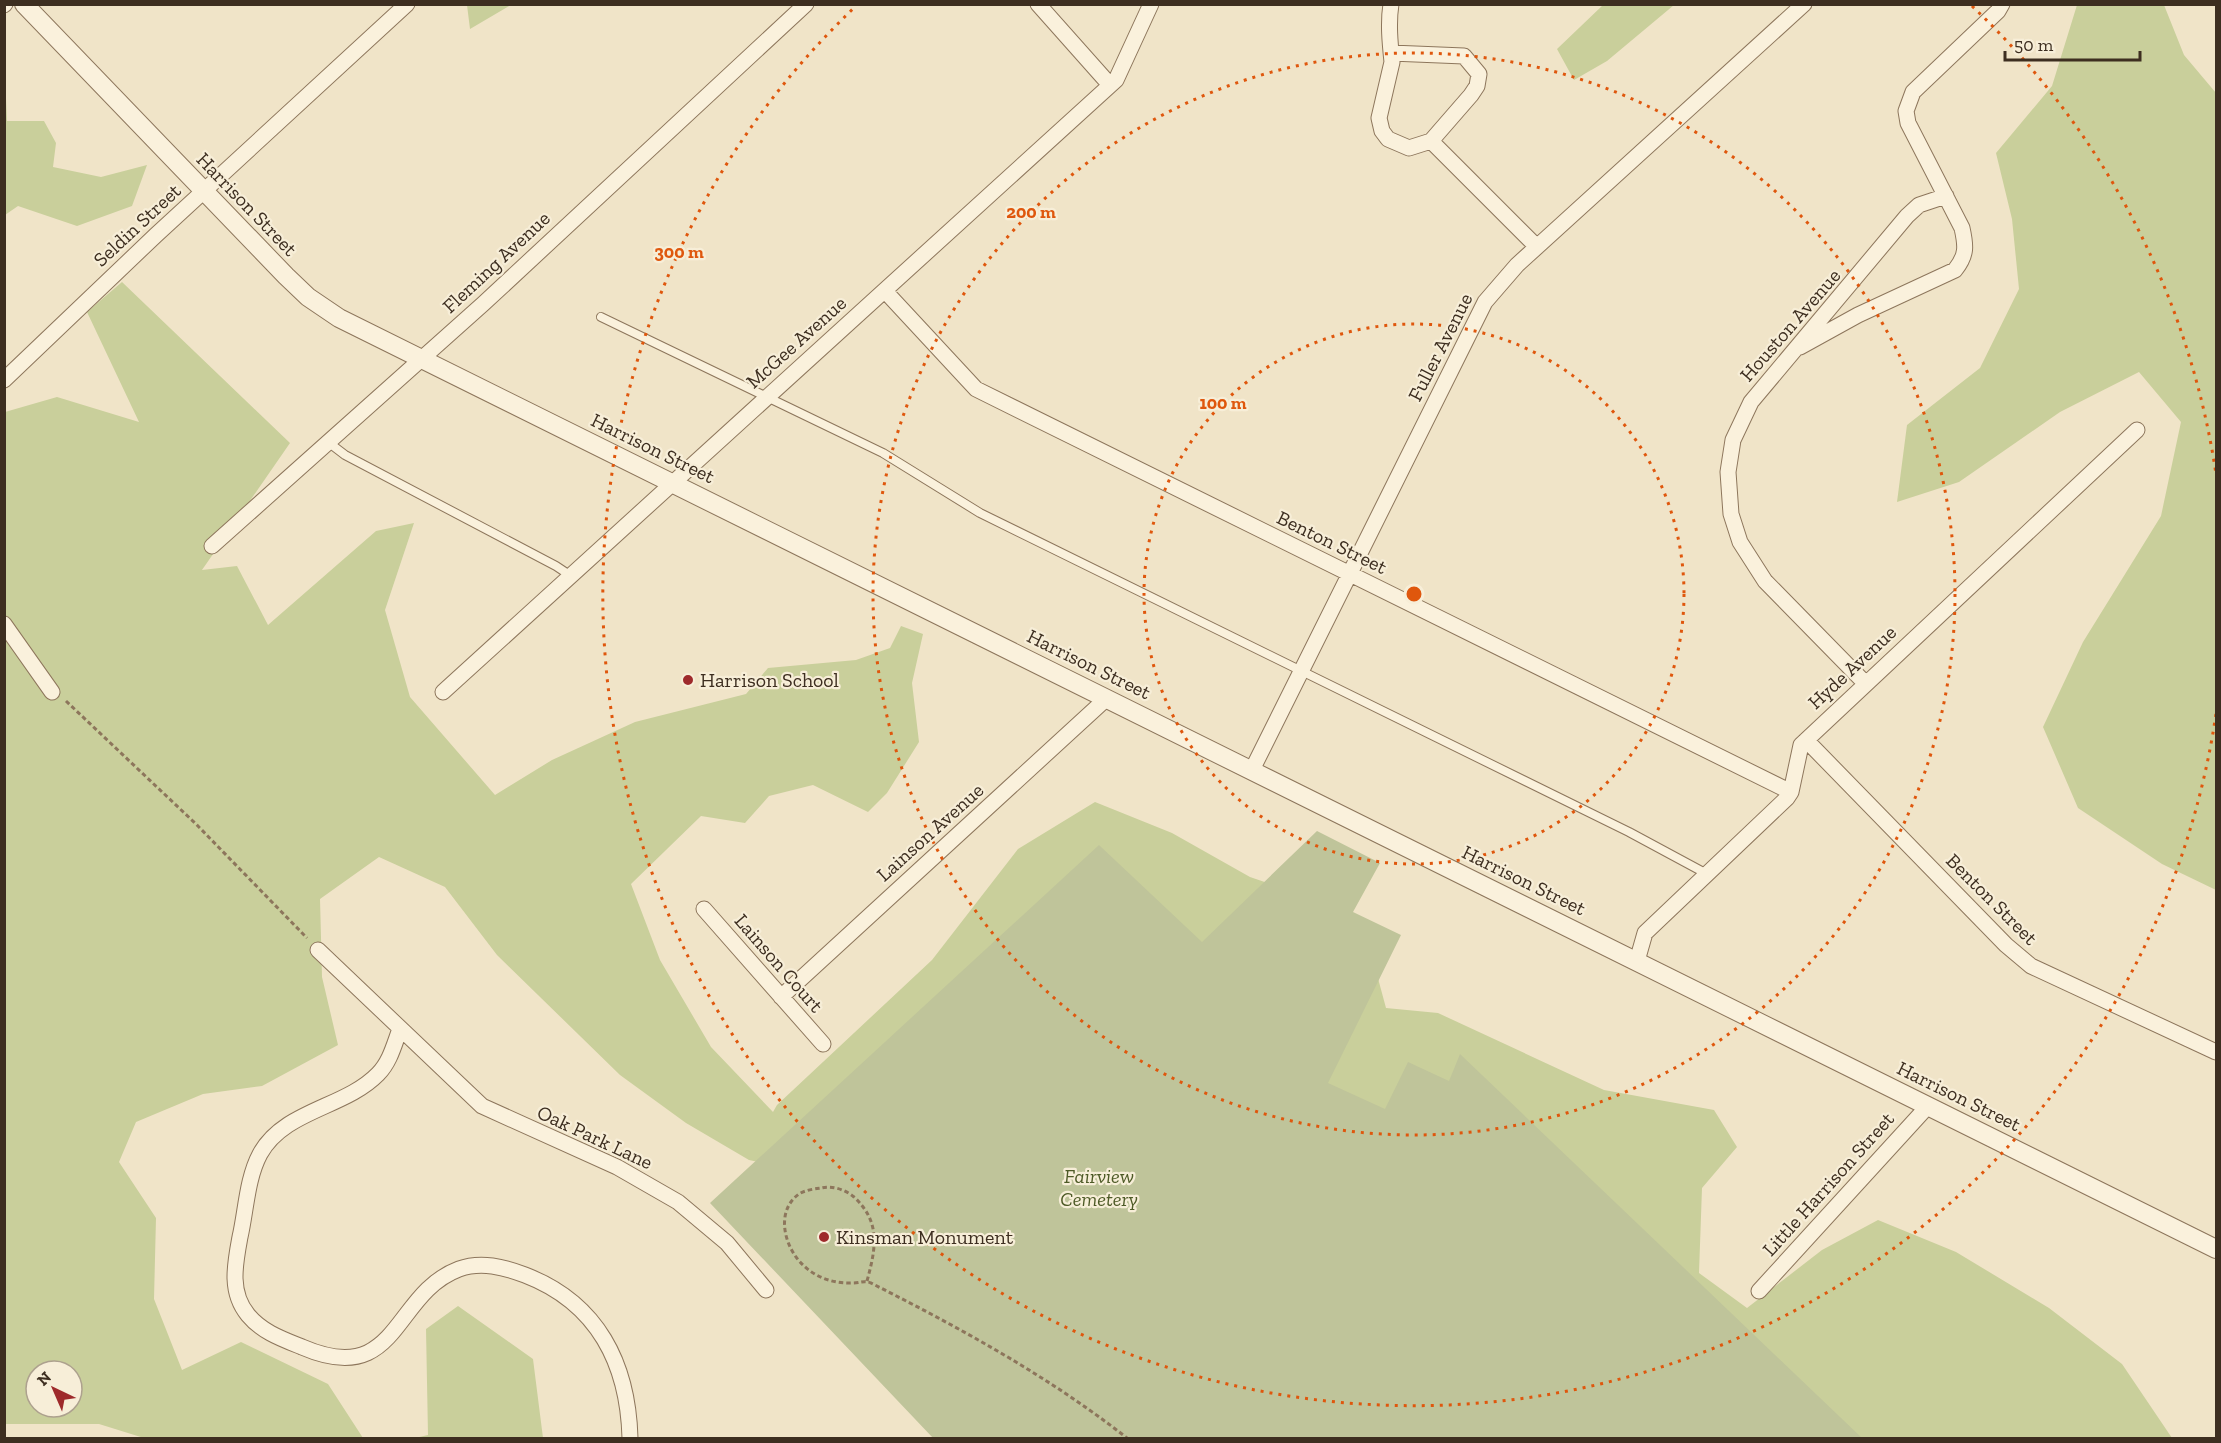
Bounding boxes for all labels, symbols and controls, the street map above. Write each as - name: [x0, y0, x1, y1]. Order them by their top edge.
- scale bar: [2005, 24, 2140, 62]
- text: 50 m: [2014, 34, 2054, 56]
- street label: Harrison Street: [192, 147, 303, 261]
- street label: Seldin Street: [88, 178, 186, 272]
- text: 200 m: [1006, 201, 1056, 223]
- street label: Fleming Avenue: [437, 206, 555, 318]
- text: 300 m: [654, 241, 704, 263]
- street label: Houston Avenue: [1735, 264, 1845, 386]
- street label: Fuller Avenue: [1403, 289, 1477, 405]
- street label: McGee Avenue: [741, 291, 851, 393]
- text: 100 m: [1199, 392, 1247, 414]
- street label: Harrison Street: [587, 408, 719, 489]
- street label: Benton Street: [1273, 505, 1391, 579]
- centre of rings: [1404, 584, 1424, 604]
- street label: Hyde Avenue: [1803, 620, 1901, 714]
- street label: Harrison Street: [1023, 624, 1155, 705]
- place label: Harrison School: [700, 668, 839, 692]
- marker: Harrison School: [681, 673, 695, 687]
- street label: Lainson Avenue: [872, 778, 988, 886]
- street label: Harrison Street: [1458, 840, 1590, 921]
- street label: Benton Street: [1941, 848, 2043, 950]
- street label: Lainson Court: [730, 909, 829, 1018]
- street label: Harrison Street: [1893, 1056, 2025, 1137]
- street label: Oak Park Lane: [533, 1100, 657, 1174]
- street label: Little Harrison Street: [1757, 1107, 1899, 1261]
- park label: Fairview Cemetery: [1060, 1164, 1138, 1211]
- place label: Kinsman Monument: [836, 1225, 1014, 1249]
- marker: Kinsman Monument: [817, 1230, 831, 1244]
- north arrow: [24, 1359, 84, 1419]
- text: N: [33, 1368, 55, 1390]

